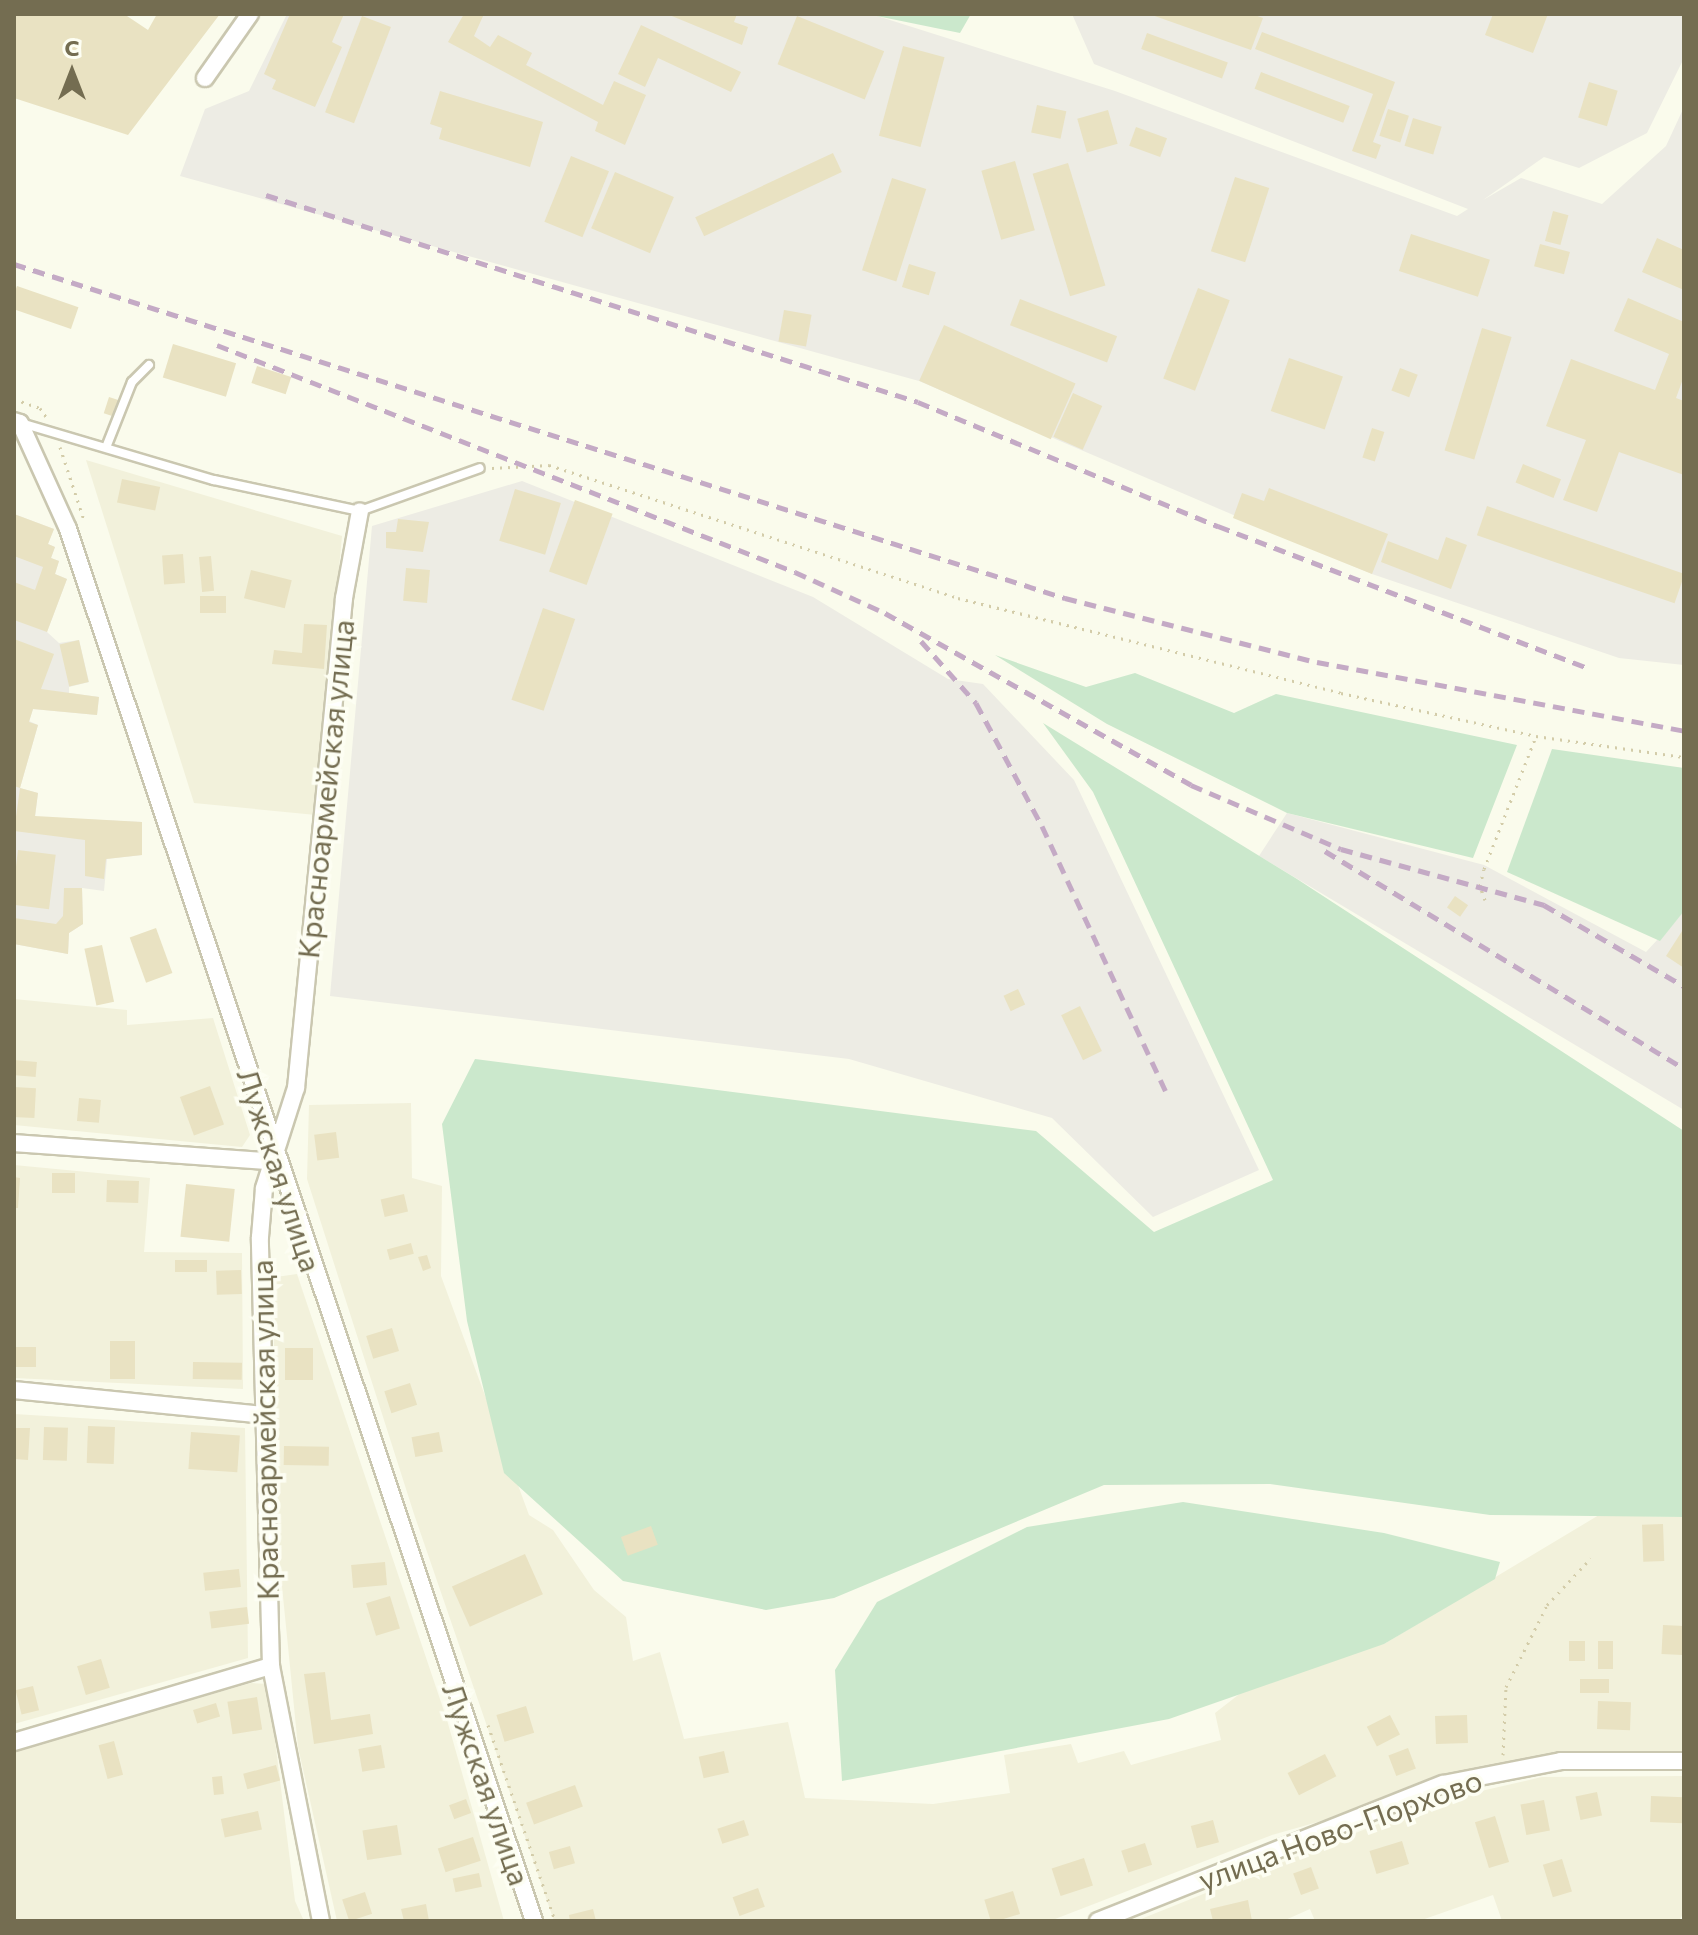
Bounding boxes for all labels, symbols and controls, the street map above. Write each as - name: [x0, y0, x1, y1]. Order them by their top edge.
- north arrow: [32, 32, 112, 112]
- text: С: [64, 34, 80, 61]
- street label: Красноармейская улица: [289, 618, 361, 960]
- street label: Лужская улица: [230, 1064, 330, 1276]
- street label: Красноармейская улица: [243, 1259, 285, 1601]
- street label: Лужская улица: [436, 1678, 538, 1890]
- street label: улица Ново-Порхово: [1193, 1761, 1487, 1897]

